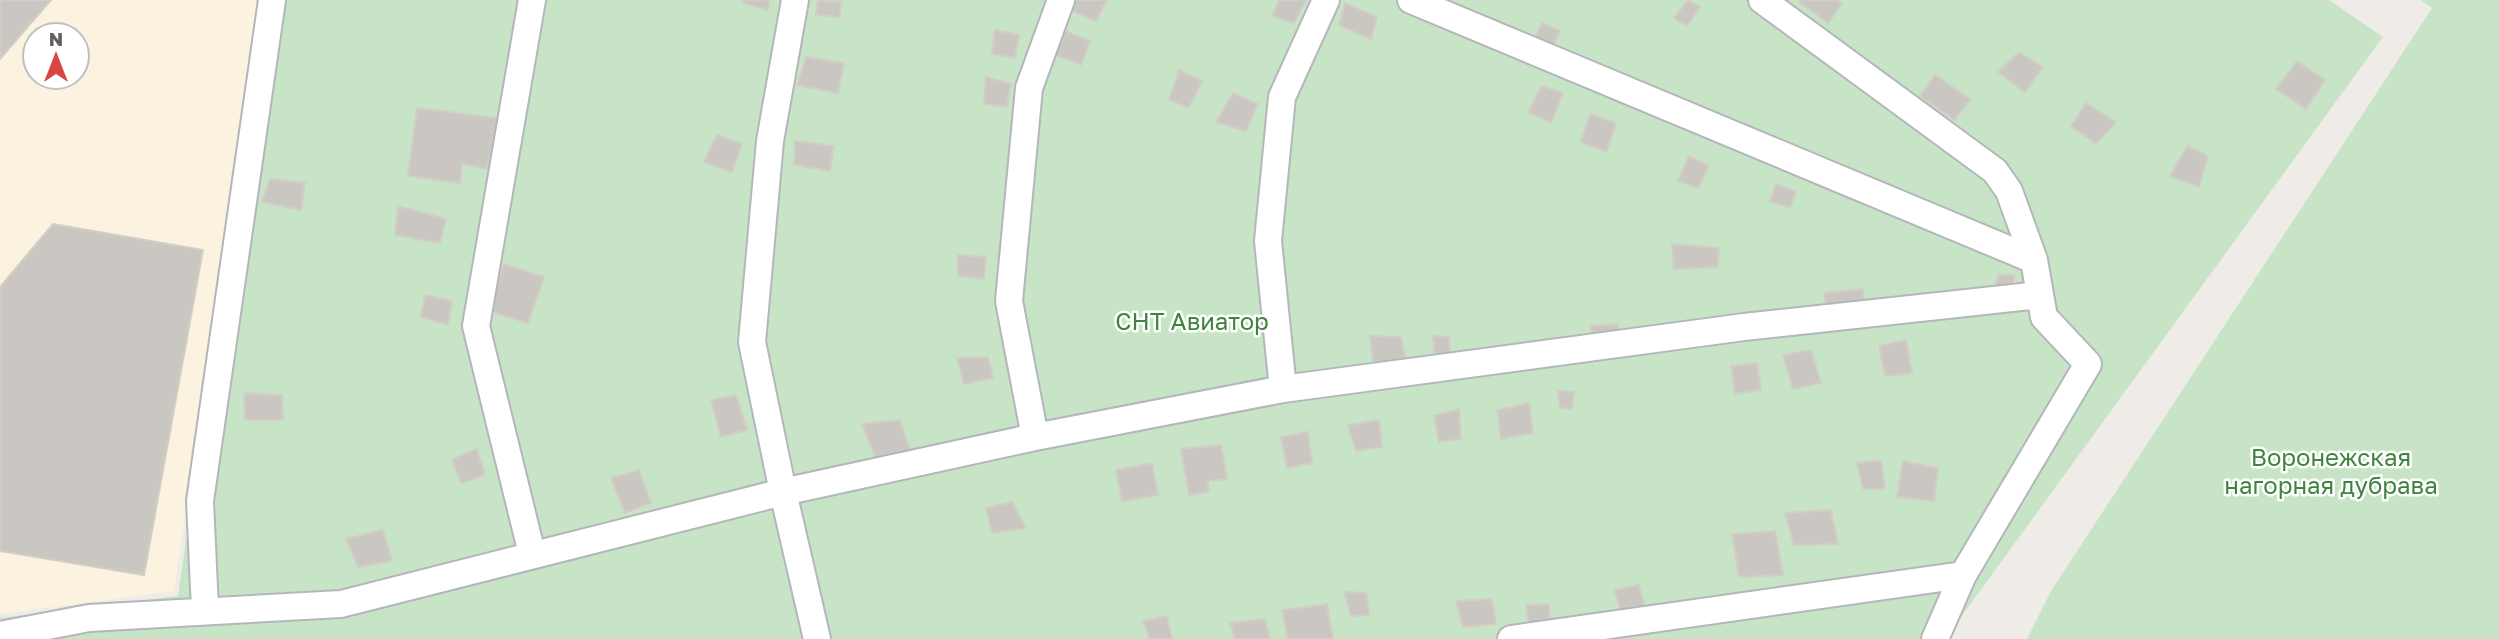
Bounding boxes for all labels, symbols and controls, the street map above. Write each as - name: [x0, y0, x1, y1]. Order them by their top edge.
- north arrow: [21, 21, 91, 91]
- text: N: [49, 27, 63, 50]
- park label: СНТ Авиатор: [1115, 306, 1269, 335]
- park label: Воронежская нагорная дубрава: [2224, 442, 2438, 499]

